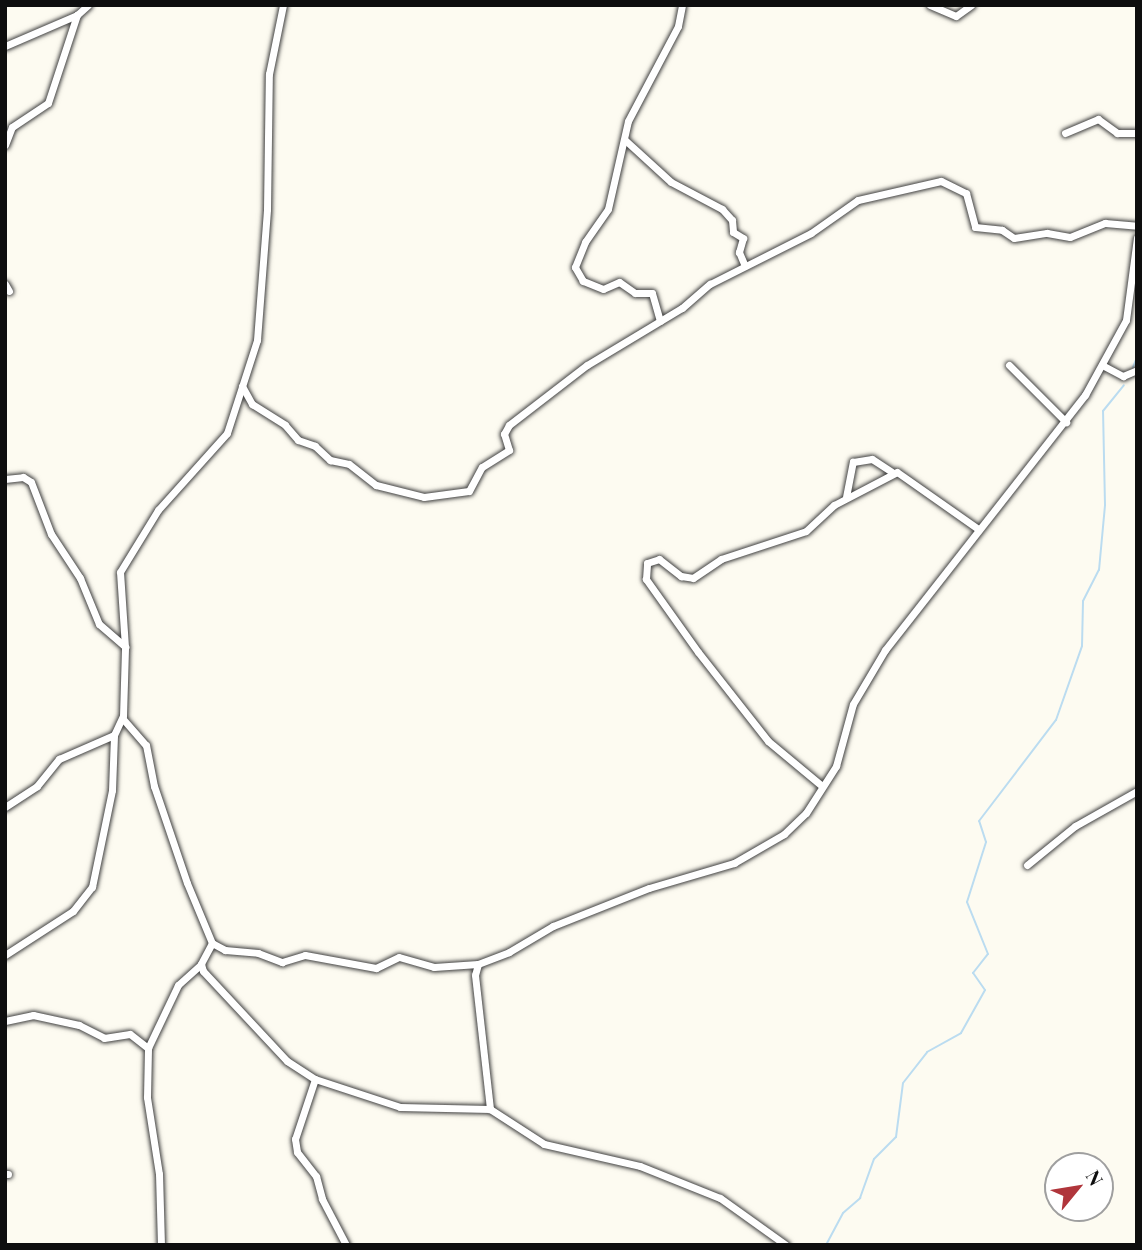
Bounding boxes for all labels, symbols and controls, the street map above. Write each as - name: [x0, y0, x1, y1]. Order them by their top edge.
- north arrow: [1044, 1152, 1114, 1222]
- text: N: [1081, 1165, 1110, 1190]

